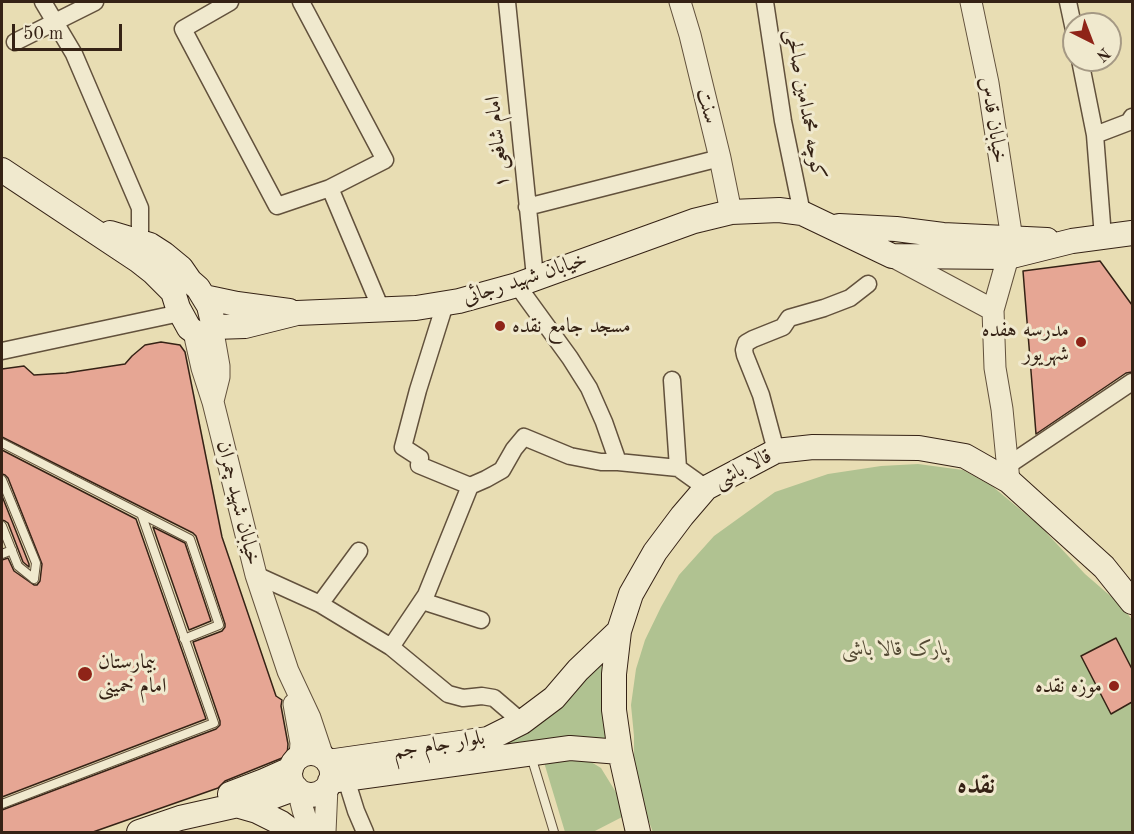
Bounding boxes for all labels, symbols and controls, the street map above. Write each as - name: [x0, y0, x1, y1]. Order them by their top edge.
- scale bar: [15, 12, 124, 50]
- north arrow: [1062, 12, 1122, 72]
- text: 50 m: [23, 25, 63, 43]
- street label: کوچه محمدامین صالحی: [779, 27, 831, 181]
- text: N: [1093, 44, 1113, 64]
- street label: خیابان قدس: [974, 75, 1012, 165]
- street label: سنت: [690, 86, 724, 126]
- street label: امام شافعی ۱: [481, 95, 515, 189]
- street label: خیابان شهید رجائی: [460, 247, 590, 311]
- place label: مسجد جامع نقده: [512, 313, 631, 339]
- place label: مدرسه هفده شهریور: [982, 317, 1069, 367]
- marker: مسجد جامع نقده: [493, 319, 507, 333]
- marker: مدرسه هفده شهریور: [1074, 335, 1088, 349]
- street label: خیابان شهید چمران: [210, 438, 266, 568]
- street label: قالا باشی: [710, 444, 776, 494]
- park label: پارک قالا باشی: [842, 636, 948, 662]
- place label: بیمارستان امام خمینی: [98, 649, 167, 699]
- marker: بیمارستان امام خمینی: [76, 665, 94, 683]
- place label: موزه نقده: [1035, 673, 1102, 699]
- marker: موزه نقده: [1107, 679, 1121, 693]
- street label: بلوار جام جم: [391, 725, 487, 765]
- district label: نقده: [957, 770, 995, 802]

